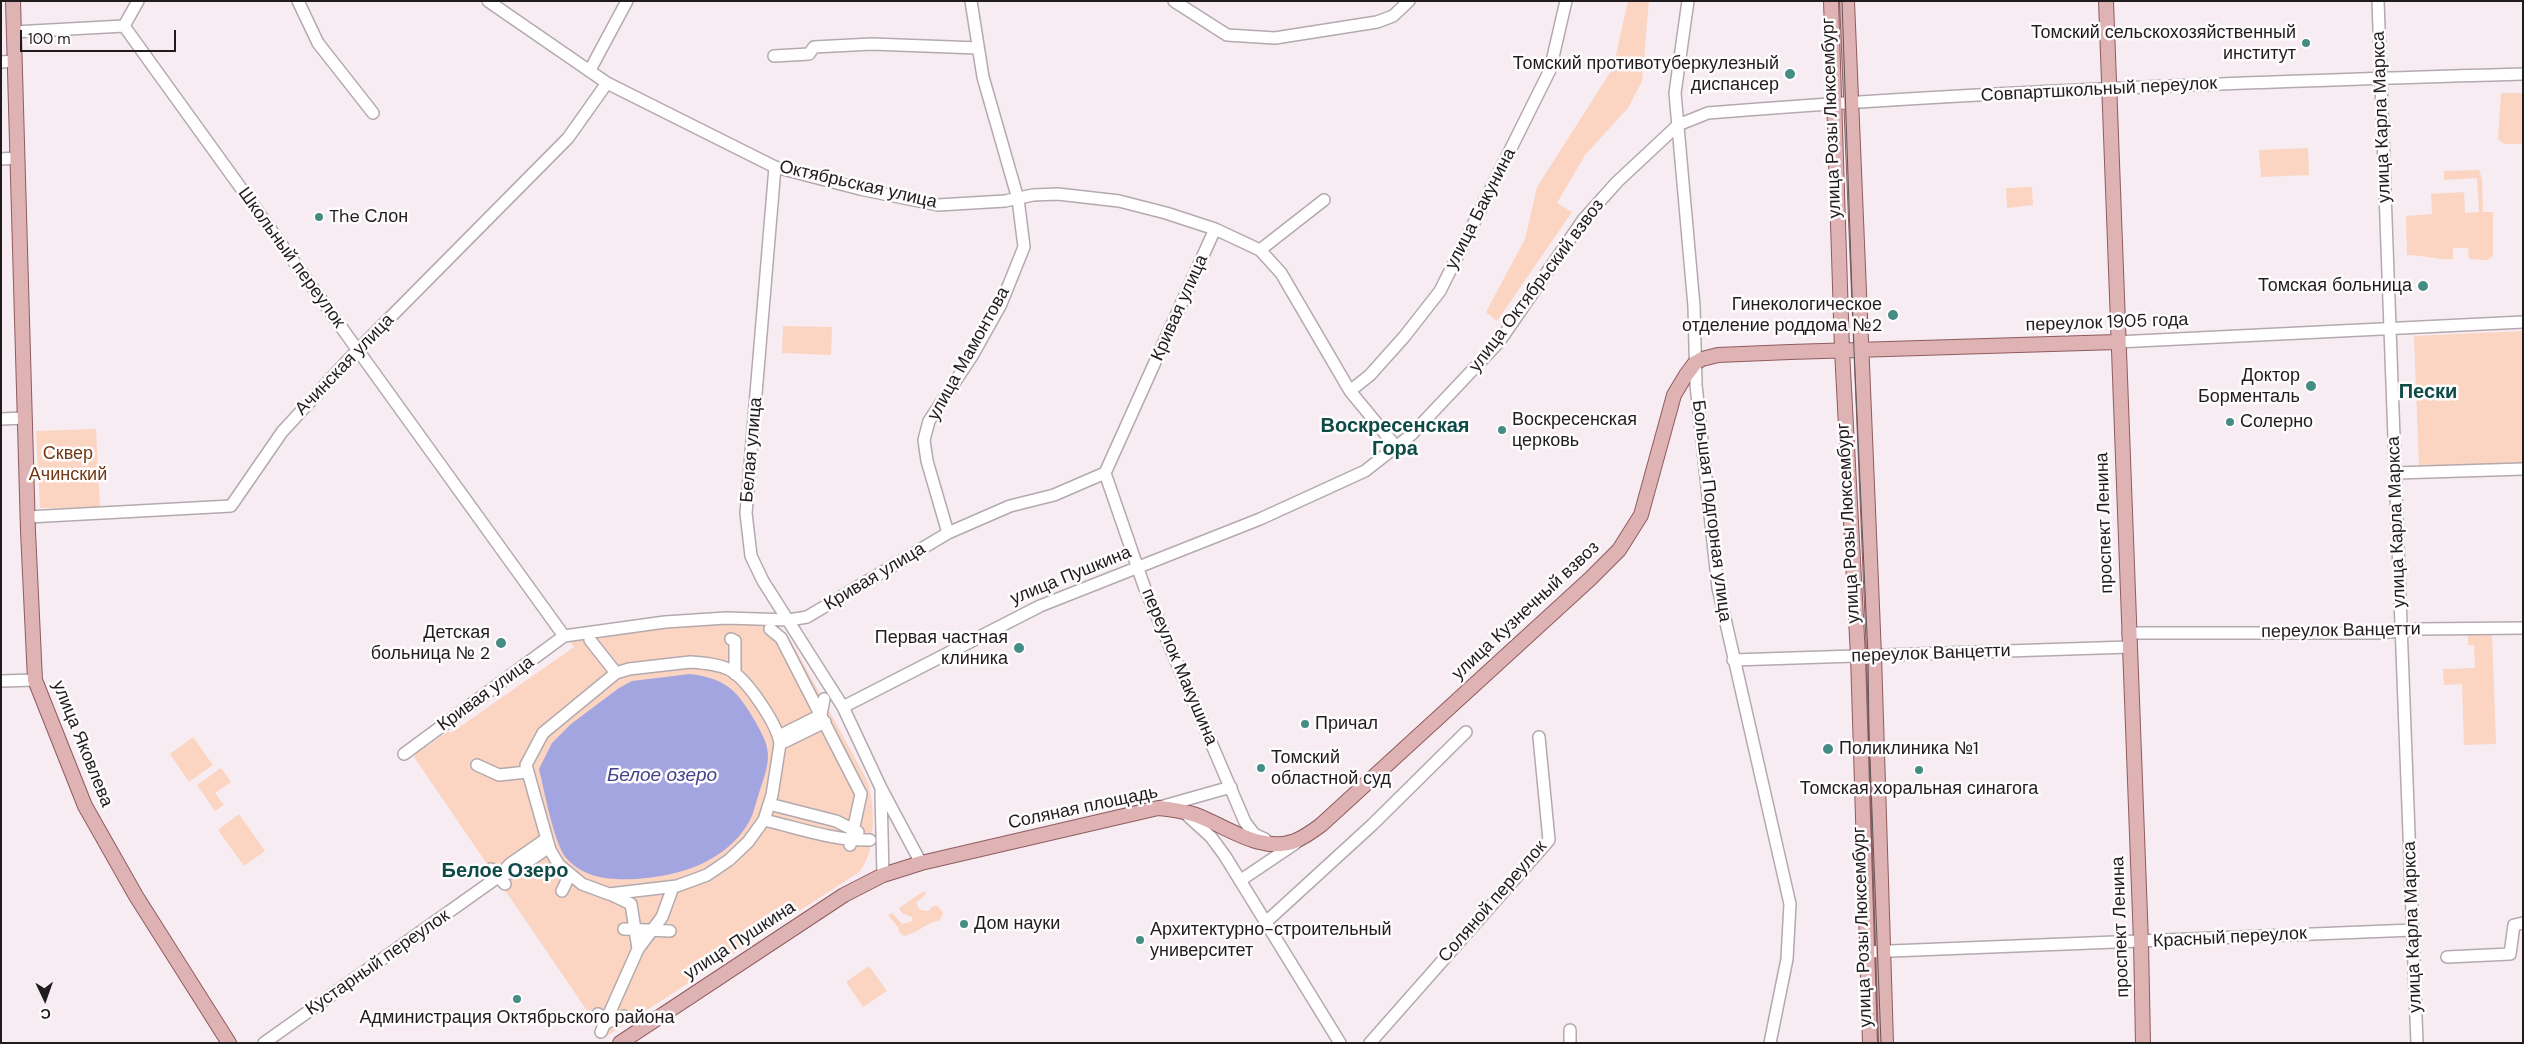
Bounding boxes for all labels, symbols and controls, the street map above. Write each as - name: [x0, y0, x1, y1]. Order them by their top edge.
- street label: улица Розы Люксембург: [1818, 17, 1846, 219]
- scale bar: [22, 20, 179, 52]
- place label: Томский сельскохозяйственный институт: [2031, 22, 2296, 64]
- text: 100 m: [28, 29, 71, 49]
- street label: улица Карла Маркса: [2368, 31, 2396, 203]
- marker: Томский сельскохозяйственный институт: [2300, 37, 2312, 49]
- place label: Томский противотуберкулезный диспансер: [1513, 53, 1779, 96]
- marker: Томский противотуберкулезный диспансер: [1783, 67, 1797, 81]
- street label: Совпартшкольный переулок: [1980, 73, 2218, 107]
- street label: улица Бакунина: [1441, 145, 1521, 273]
- street label: Октябрьская улица: [777, 156, 939, 214]
- street label: Школьный переулок: [233, 183, 349, 333]
- street label: улица Октябрьский взвоз: [1465, 195, 1609, 377]
- place label: The Слон: [329, 206, 408, 228]
- marker: The Слон: [313, 211, 325, 223]
- street label: Кривая улица: [1147, 252, 1213, 364]
- place label: Томская больница: [2258, 275, 2412, 297]
- marker: Томская больница: [2416, 279, 2430, 293]
- street label: улица Мамонтова: [923, 284, 1015, 424]
- place label: Гинекологическое отделение роддома №2: [1682, 294, 1882, 336]
- marker: Гинекологическое отделение роддома №2: [1886, 308, 1900, 322]
- street label: переулок 1905 года: [2025, 309, 2189, 337]
- street label: Ачинская улица: [291, 310, 399, 420]
- place label: Доктор Борменталь: [2198, 365, 2300, 408]
- marker: Доктор Борменталь: [2304, 379, 2318, 393]
- district label: Пески: [2399, 381, 2457, 405]
- street label: Белая улица: [737, 396, 767, 504]
- street label: Большая Подгорная улица: [1687, 399, 1735, 623]
- place label: Воскресенская церковь: [1512, 409, 1637, 452]
- place label: Солерно: [2240, 411, 2313, 433]
- district label: Воскресенская Гора: [1321, 415, 1469, 462]
- marker: Солерно: [2224, 416, 2236, 428]
- street label: улица Розы Люксембург: [1833, 422, 1865, 624]
- marker: Воскресенская церковь: [1496, 424, 1508, 436]
- street label: улица Карла Маркса: [2383, 436, 2411, 608]
- park label: Сквер Ачинский: [29, 443, 107, 486]
- street label: проспект Ленина: [2092, 452, 2118, 594]
- street label: улица Кузнечный взвоз: [1448, 537, 1604, 685]
- street label: Кривая улица: [821, 538, 929, 616]
- street label: улица Пушкина: [1007, 542, 1135, 610]
- street label: переулок Макушина: [1136, 585, 1222, 749]
- street label: переулок Ванцетти: [2261, 619, 2421, 643]
- place label: Детская больница № 2: [371, 622, 490, 664]
- place label: Первая частная клиника: [875, 627, 1008, 670]
- marker: Детская больница № 2: [494, 636, 508, 650]
- street label: переулок Ванцетти: [1851, 640, 2011, 668]
- marker: Первая частная клиника: [1012, 641, 1026, 655]
- street label: Кривая улица: [434, 652, 538, 736]
- street label: улица Яковлева: [47, 678, 117, 810]
- place label: Причал: [1315, 713, 1378, 735]
- marker: Причал: [1299, 718, 1311, 730]
- place label: Поликлиника №1: [1839, 738, 1979, 760]
- marker: Поликлиника №1: [1821, 742, 1835, 756]
- place label: Томский областной суд: [1271, 747, 1391, 790]
- marker: Томский областной суд: [1255, 762, 1267, 774]
- marker: Томская хоральная синагога: [1913, 764, 1925, 776]
- water label: Белое озеро: [607, 765, 717, 787]
- place label: Томская хоральная синагога: [1800, 778, 2038, 800]
- street label: Соляная площадь: [1006, 782, 1160, 834]
- street label: улица Розы Люксембург: [1849, 826, 1877, 1028]
- street label: Соляной переулок: [1434, 837, 1552, 967]
- street label: улица Карла Маркса: [2399, 841, 2427, 1013]
- street label: проспект Ленина: [2108, 856, 2134, 998]
- district label: Белое Озеро: [442, 860, 568, 884]
- street label: улица Пушкина: [680, 897, 800, 985]
- street label: Кустарный переулок: [302, 905, 454, 1021]
- place label: Дом науки: [974, 913, 1060, 935]
- marker: Дом науки: [958, 918, 970, 930]
- place label: Архитектурно-строительный университет: [1150, 919, 1392, 962]
- street label: Красный переулок: [2153, 923, 2307, 953]
- marker: Архитектурно-строительный университет: [1134, 934, 1146, 946]
- north arrow: [20, 974, 70, 1024]
- marker: Администрация Октябрьского района: [511, 993, 523, 1005]
- text: С: [40, 1005, 51, 1023]
- place label: Администрация Октябрьского района: [360, 1007, 674, 1029]

